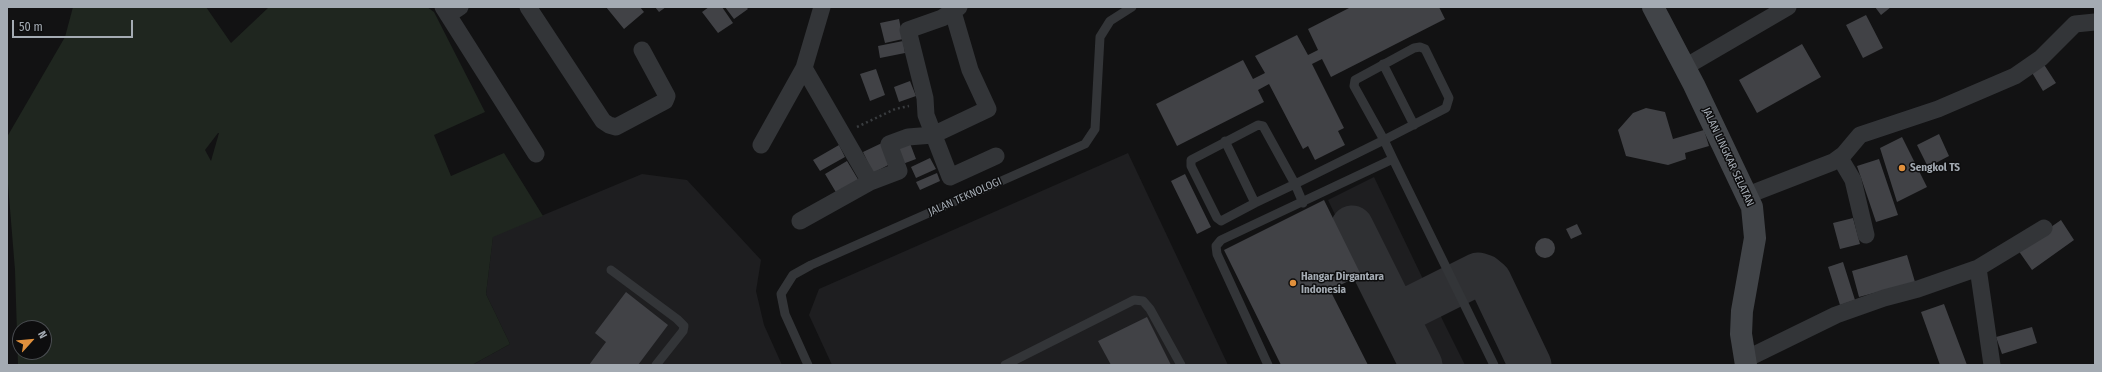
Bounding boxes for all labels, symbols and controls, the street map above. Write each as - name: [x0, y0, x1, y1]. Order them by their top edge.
- scale bar: [14, 12, 135, 38]
- text: 50 m: [19, 20, 43, 34]
- street label: JALAN LINGKAR SELATAN: [1699, 106, 1757, 208]
- place label: Sengkol TS: [1910, 161, 1960, 175]
- marker: Sengkol TS: [1897, 163, 1907, 173]
- street label: JALAN TEKNOLOGI: [926, 175, 1004, 219]
- place label: Hangar Dirgantara Indonesia: [1301, 270, 1384, 296]
- marker: Hangar Dirgantara Indonesia: [1288, 278, 1298, 288]
- north arrow: [12, 320, 52, 360]
- text: N: [35, 329, 50, 341]

